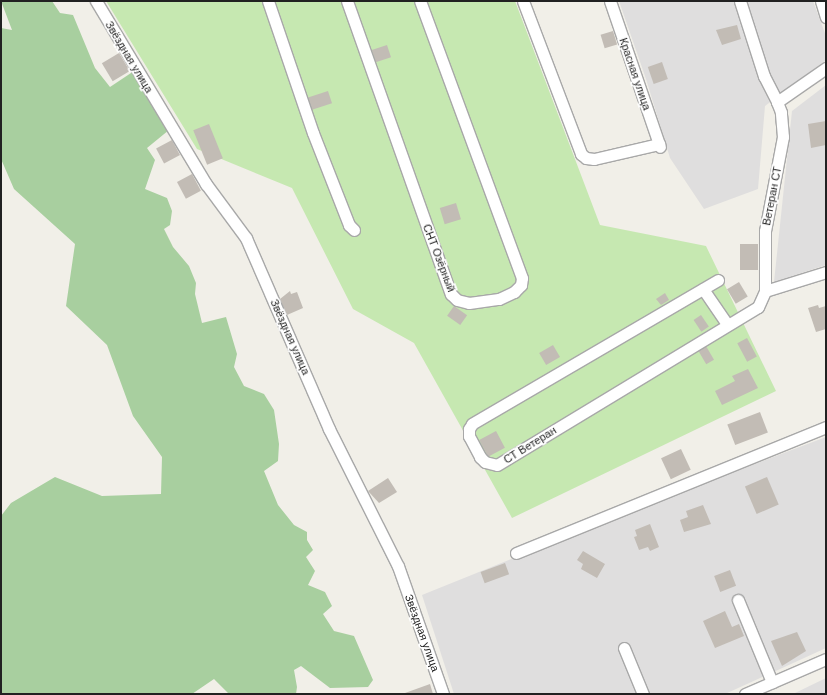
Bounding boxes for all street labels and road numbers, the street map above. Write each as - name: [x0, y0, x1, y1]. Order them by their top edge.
- street label: Звёздная улица: [102, 19, 156, 95]
- street label: Красная улица: [616, 36, 654, 112]
- street label: Ветеран СТ: [760, 165, 784, 227]
- street label: СНТ Озёрный: [420, 222, 458, 294]
- street label: Звёздная улица: [267, 297, 313, 377]
- street label: СТ Ветеран: [501, 424, 559, 466]
- street label: Звёздная улица: [402, 593, 442, 673]

